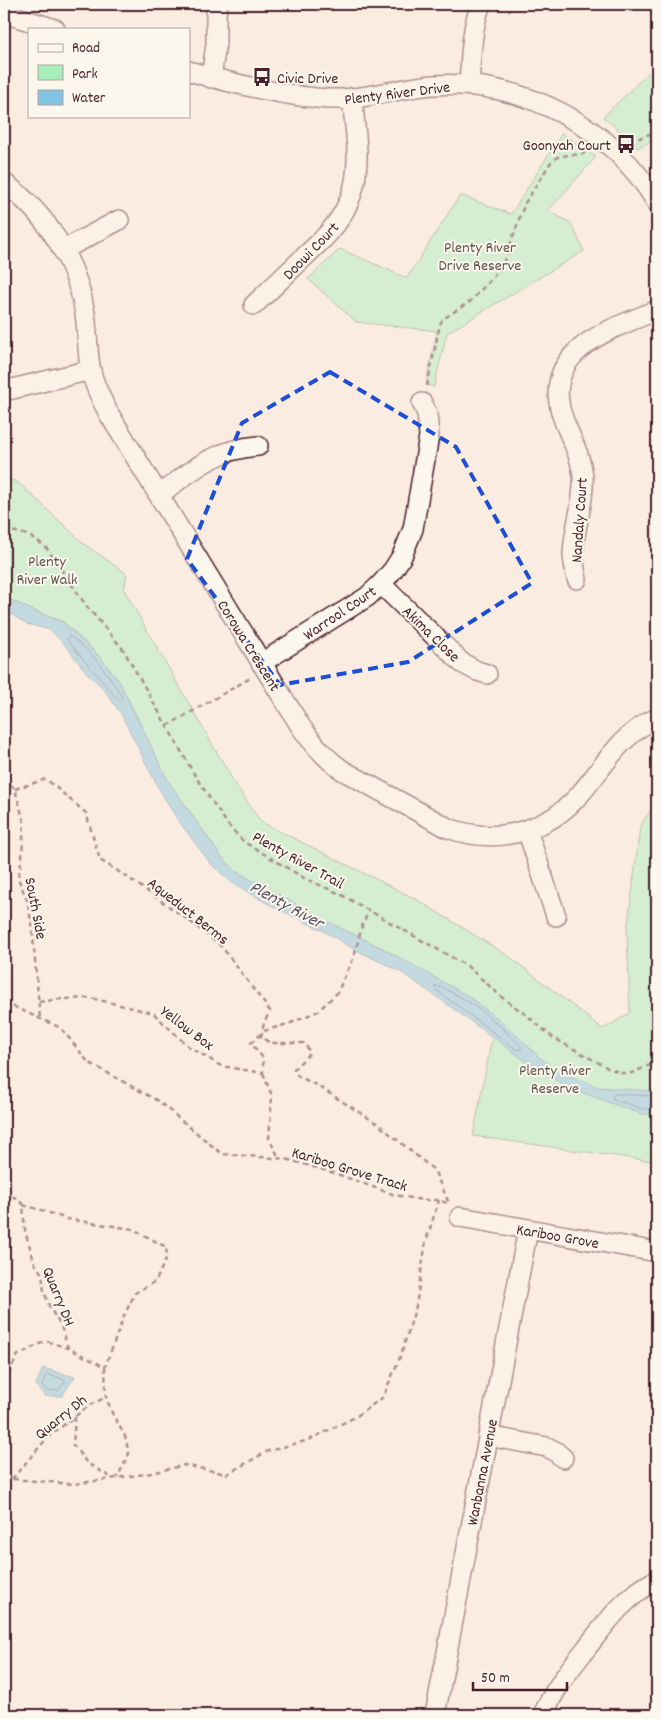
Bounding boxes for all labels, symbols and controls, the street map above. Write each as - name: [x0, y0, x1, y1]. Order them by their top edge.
- legend: [28, 28, 190, 118]
- text: Road: [72, 38, 100, 60]
- text: Park: [72, 64, 98, 86]
- bus stop icon: Civic Drive: [251, 66, 273, 88]
- place label: Civic Drive: [277, 68, 338, 91]
- street label: Plenty River Drive: [343, 77, 452, 112]
- text: Water: [72, 88, 106, 110]
- bus stop icon: Goonyah Court: [615, 133, 637, 155]
- place label: Goonyah Court: [523, 135, 611, 158]
- street label: Doowi Court: [278, 217, 346, 286]
- park label: Plenty River Drive Reserve: [439, 237, 521, 278]
- street label: Nandaly Court: [566, 477, 595, 564]
- park label: Plenty River Walk: [16, 551, 78, 592]
- street label: Warrool Court: [299, 581, 382, 647]
- street label: Corowa Crescent: [211, 596, 285, 697]
- street label: Akima Close: [396, 601, 465, 668]
- street label: Plenty River Trail: [248, 826, 348, 896]
- street label: Aqueduct Berms: [142, 873, 234, 952]
- street label: South Side: [17, 876, 52, 941]
- water label: Plenty River: [244, 876, 329, 938]
- street label: Yellow Box: [155, 1001, 218, 1057]
- park label: Plenty River Reserve: [519, 1060, 591, 1101]
- street label: Kariboo Grove Track: [289, 1142, 410, 1199]
- street label: Kariboo Grove: [514, 1219, 601, 1256]
- street label: Quarry DH: [35, 1264, 80, 1330]
- street label: Quarry Dh: [31, 1390, 93, 1446]
- street label: Wanbanna Avenue: [462, 1417, 505, 1528]
- scale bar: [473, 1659, 567, 1691]
- text: 50 m: [481, 1668, 510, 1690]

